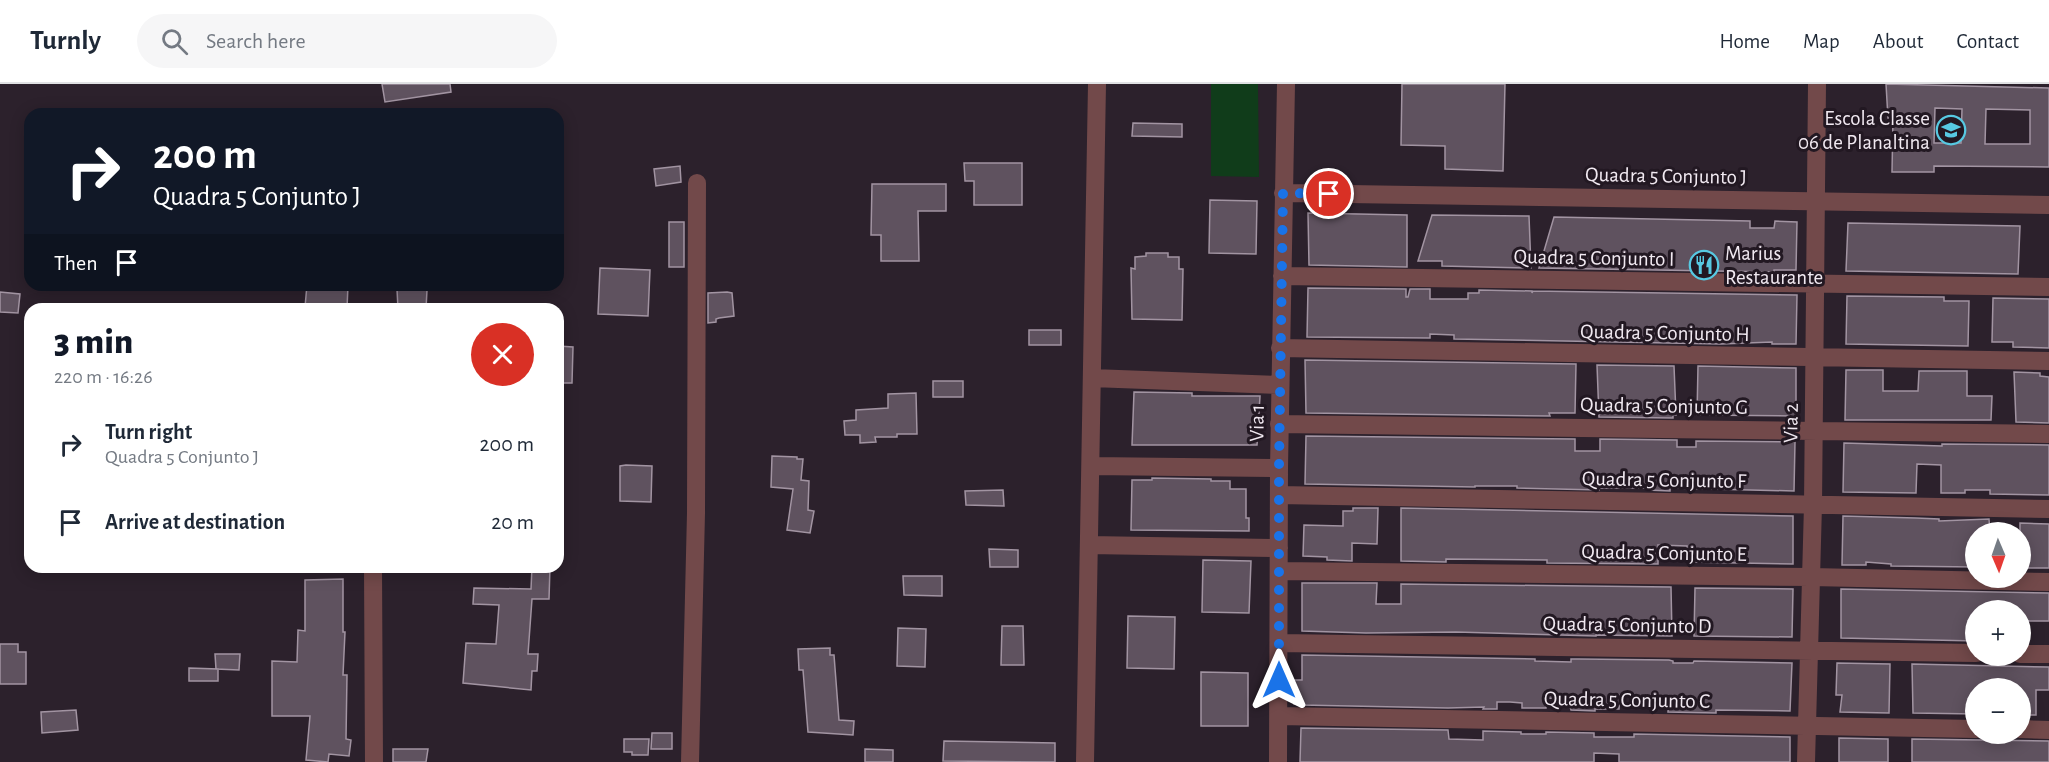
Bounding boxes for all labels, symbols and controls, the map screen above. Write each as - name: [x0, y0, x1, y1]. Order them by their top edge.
- search box: [137, 14, 557, 68]
- icon: search: [158, 25, 191, 58]
- text: Turnly: [30, 27, 101, 55]
- text: Search here: [206, 30, 306, 52]
- text: Home: [1719, 31, 1770, 52]
- text: Map: [1803, 31, 1840, 52]
- text: About: [1873, 31, 1923, 52]
- text: Contact: [1956, 31, 2019, 52]
- place label: Escola Classe 06 de Planaltina: [1798, 108, 1930, 153]
- school or university icon: Escola Classe 06 de Planaltina: [1935, 114, 1967, 146]
- icon: right: [54, 132, 132, 210]
- text: 200 m: [153, 134, 257, 176]
- street label: Quadra 5 Conjunto J: [1585, 164, 1747, 188]
- pin: [1303, 168, 1354, 219]
- icon: arrive: [1312, 177, 1345, 210]
- text: Quadra 5 Conjunto J: [153, 183, 361, 210]
- place label: Marius Restaurante: [1725, 243, 1823, 288]
- icon: arrive: [110, 246, 143, 279]
- street label: Quadra 5 Conjunto I: [1513, 246, 1675, 270]
- restaurant icon: Marius Restaurante: [1688, 249, 1720, 281]
- text: Then: [54, 252, 98, 274]
- street label: Quadra 5 Conjunto H: [1580, 321, 1750, 345]
- button: close: [471, 323, 534, 386]
- text: 3 min: [54, 324, 133, 360]
- text: 220 m · 16:26: [54, 367, 153, 387]
- street label: Quadra 5 Conjunto G: [1580, 394, 1748, 418]
- street label: Via 2: [1780, 403, 1802, 443]
- street label: Via 1: [1246, 404, 1268, 442]
- text: Turn right: [105, 421, 192, 443]
- icon: right: [54, 428, 87, 461]
- text: 200 m: [480, 433, 534, 455]
- text: Quadra 5 Conjunto J: [105, 447, 259, 467]
- street label: Quadra 5 Conjunto F: [1582, 468, 1747, 492]
- icon: arrive: [54, 506, 87, 539]
- text: Arrive at destination: [105, 511, 285, 533]
- text: 20 m: [491, 511, 534, 533]
- north arrow: [1965, 522, 2031, 588]
- map controls: [1965, 522, 2031, 744]
- street label: Quadra 5 Conjunto E: [1581, 541, 1747, 565]
- button: +: [1965, 600, 2031, 666]
- street label: Quadra 5 Conjunto D: [1542, 613, 1712, 637]
- position arrow: [1247, 648, 1311, 712]
- button: −: [1965, 678, 2031, 744]
- street label: Quadra 5 Conjunto C: [1544, 688, 1710, 712]

